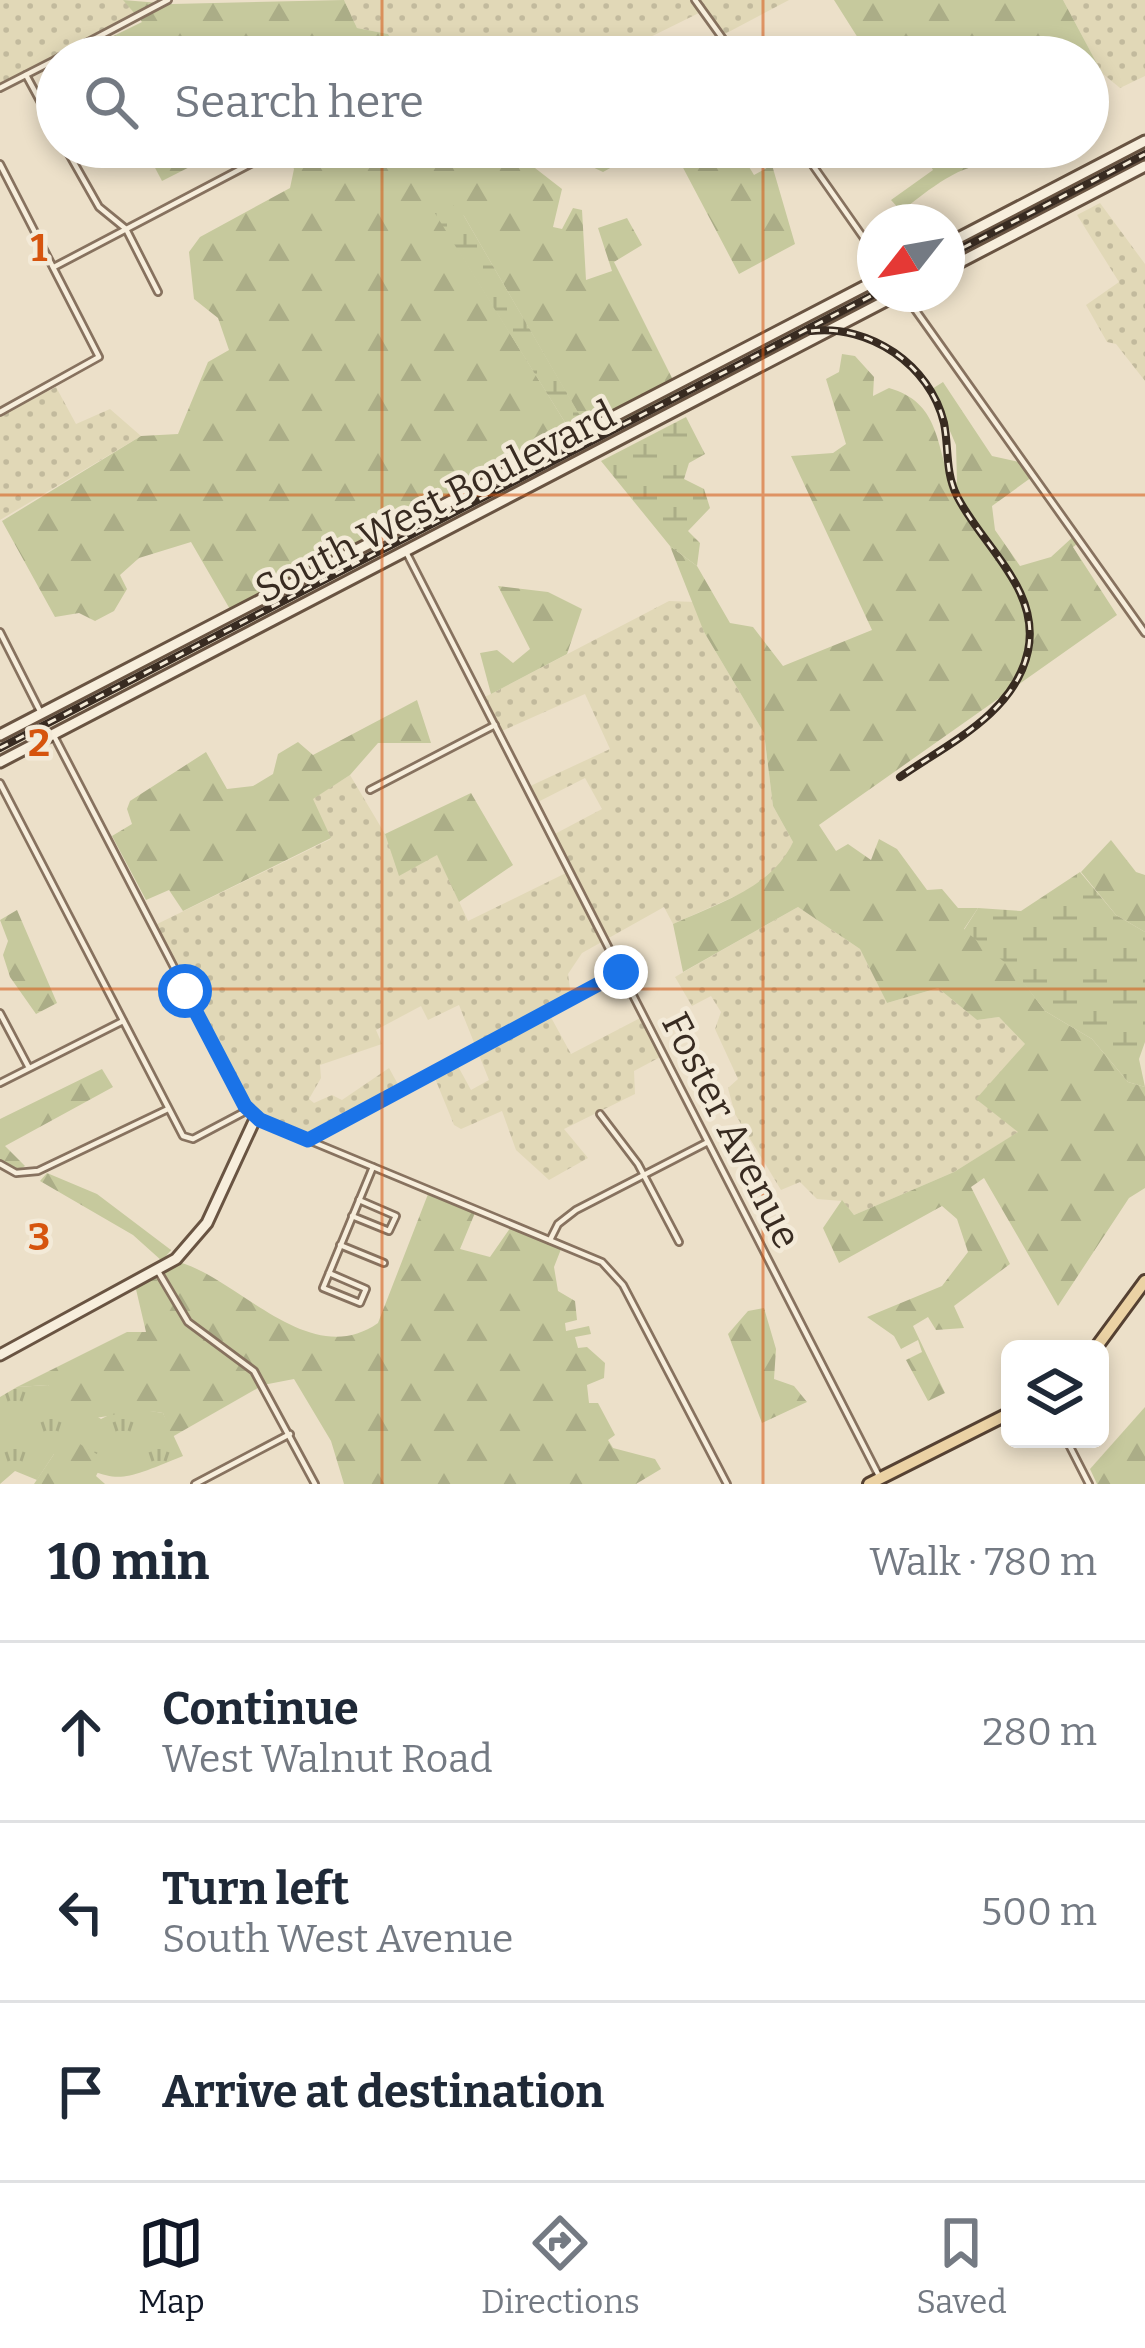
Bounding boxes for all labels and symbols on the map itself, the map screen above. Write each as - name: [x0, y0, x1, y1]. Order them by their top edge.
- north arrow: [857, 204, 965, 312]
- text: 1: [31, 225, 48, 271]
- street label: South West Boulevard: [248, 391, 623, 613]
- text: 2: [28, 720, 50, 766]
- route end: [594, 945, 648, 999]
- route start: [158, 964, 212, 1018]
- street label: Foster Avenue: [652, 1005, 810, 1256]
- text: 3: [28, 1214, 50, 1260]

